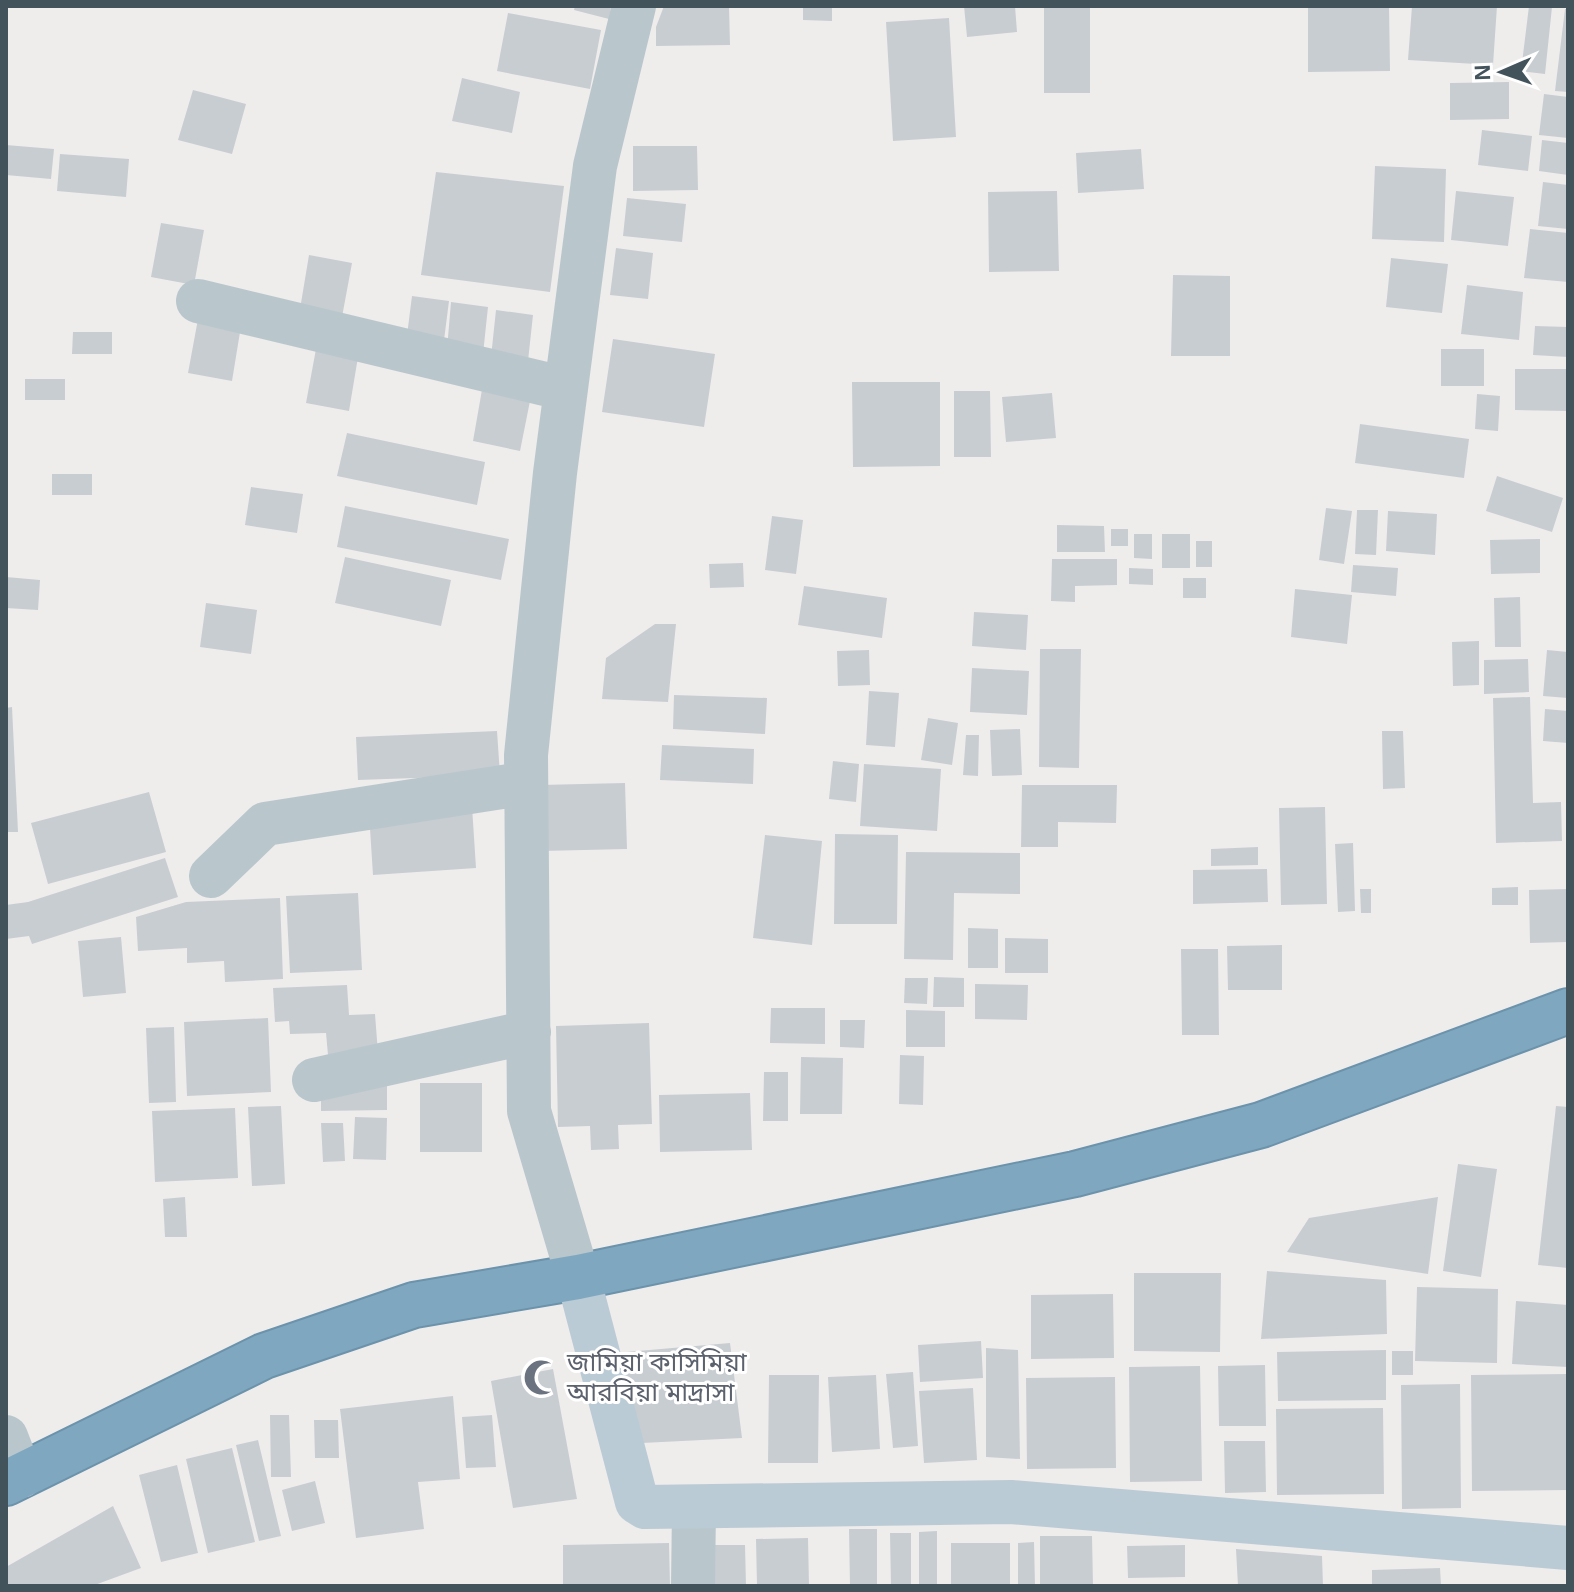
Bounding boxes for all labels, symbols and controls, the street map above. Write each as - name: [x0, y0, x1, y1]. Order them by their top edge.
- north arrow: [1462, 32, 1542, 112]
- text: N: [1470, 64, 1495, 81]
- place label: জামিয়া কাসিমিয়া আরবিয়া মাদ্রাসা: [566, 1347, 748, 1407]
- mosque icon: জামিয়া কাসিমিয়া আরবিয়া মাদ্রাসা: [522, 1358, 560, 1396]

